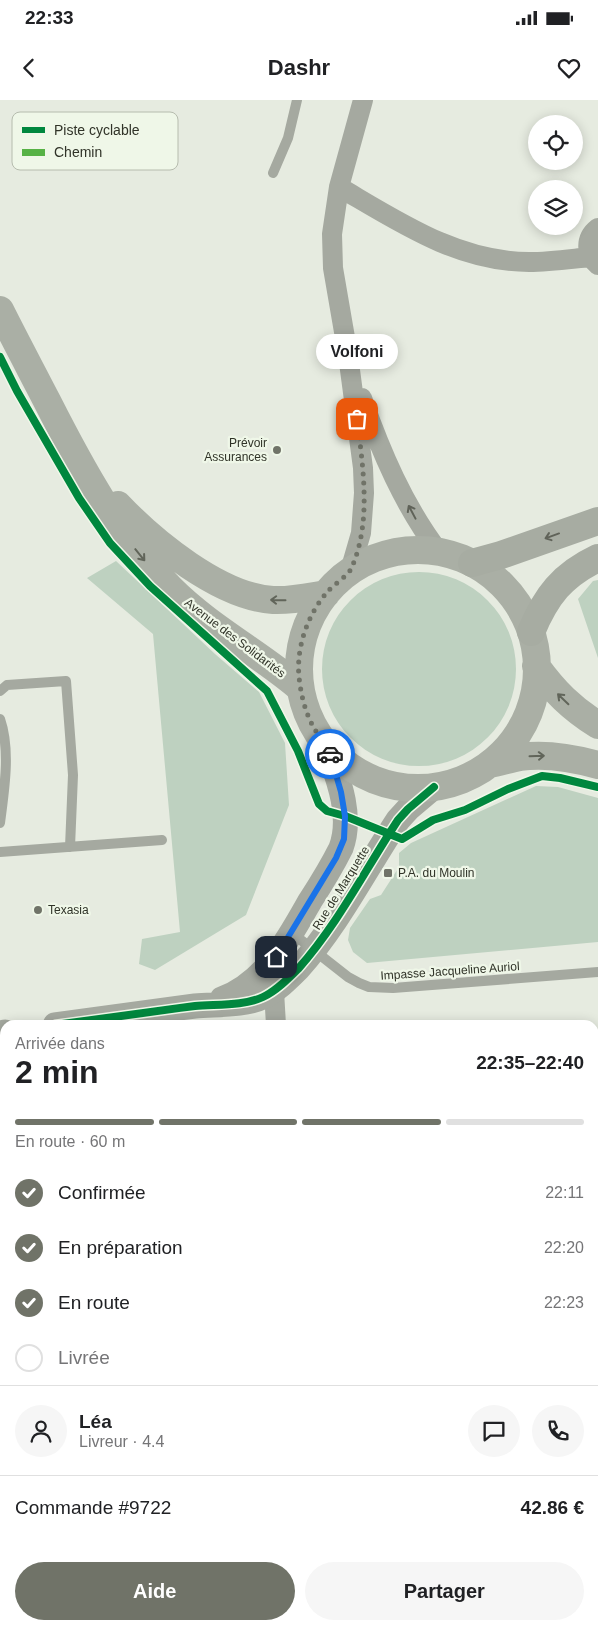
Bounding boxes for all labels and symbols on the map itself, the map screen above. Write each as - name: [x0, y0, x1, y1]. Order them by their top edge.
- legend: [12, 112, 178, 170]
- text: Piste cyclable: [54, 122, 140, 138]
- text: Chemin: [54, 144, 102, 160]
- callout: Volfoni: [316, 334, 398, 369]
- pin: [336, 398, 378, 440]
- place label: Prévoir Assurances: [204, 436, 267, 464]
- marker: Prévoir Assurances: [271, 444, 283, 456]
- one-way arrow: [406, 505, 416, 519]
- one-way arrow: [545, 532, 560, 541]
- one-way arrow: [135, 549, 146, 562]
- one-way arrow: [270, 595, 286, 605]
- street label: Avenue des Solidarités: [182, 596, 288, 680]
- one-way arrow: [557, 693, 570, 705]
- courier: [305, 729, 355, 779]
- one-way arrow: [529, 751, 545, 761]
- street label: Rue de Marquette: [310, 843, 373, 932]
- place label: P.A. du Moulin: [398, 866, 475, 880]
- marker: P.A. du Moulin: [382, 867, 394, 879]
- place label: Texasia: [48, 903, 89, 917]
- marker: Texasia: [32, 904, 44, 916]
- pin: [255, 936, 297, 978]
- street label: Impasse Jacqueline Auriol: [380, 959, 520, 983]

